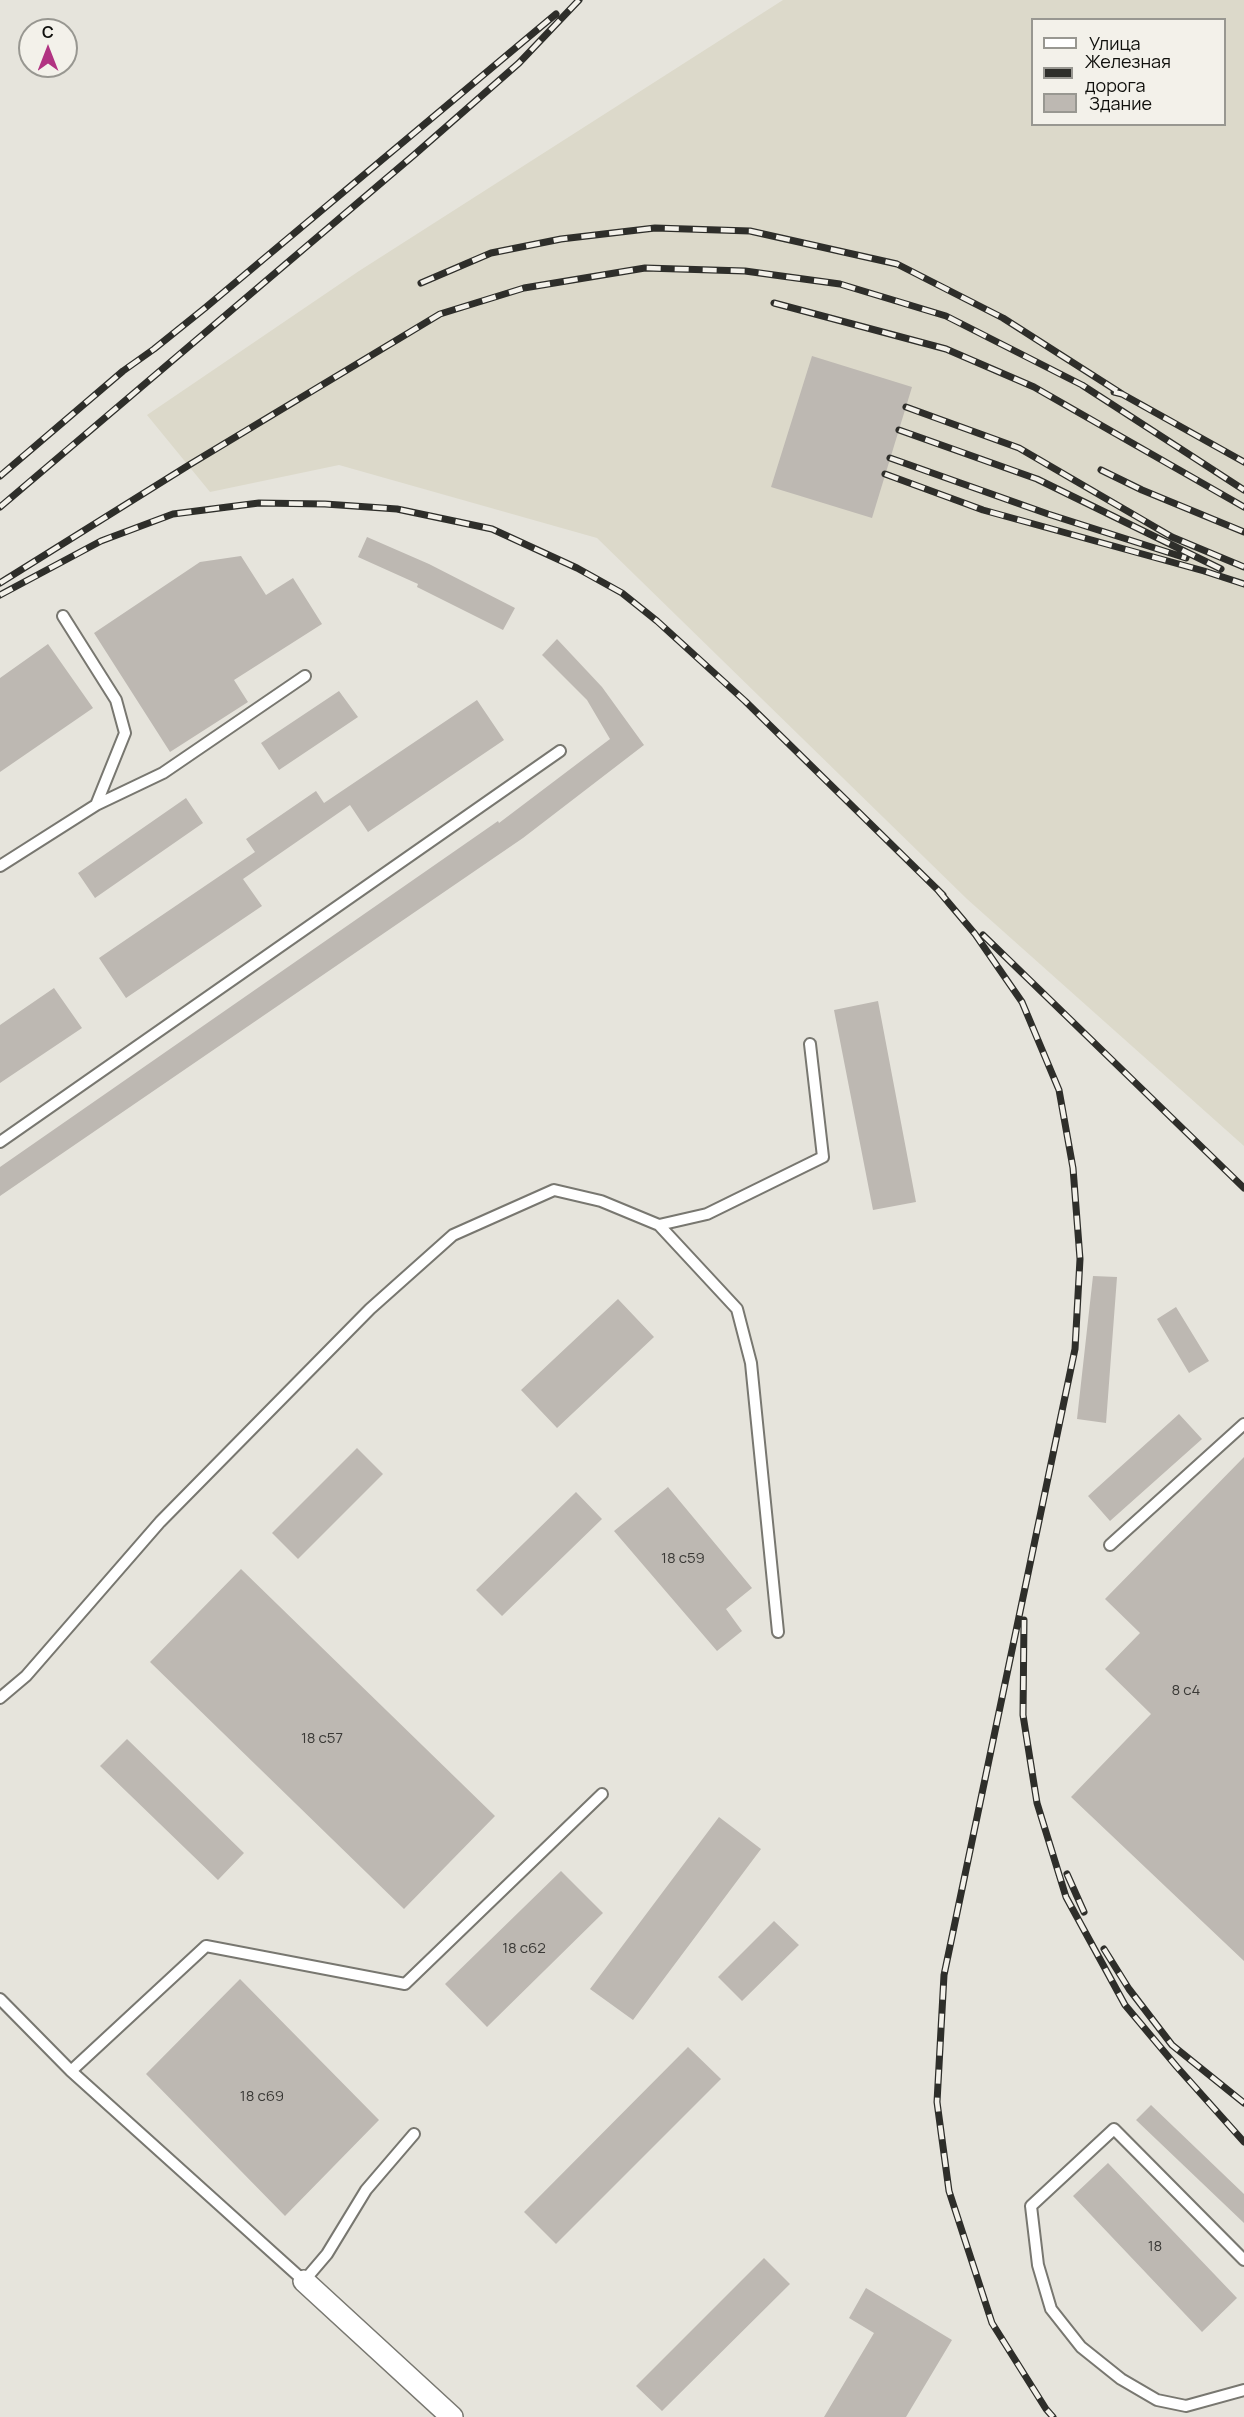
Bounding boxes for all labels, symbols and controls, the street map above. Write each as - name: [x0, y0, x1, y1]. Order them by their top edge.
- north arrow: [18, 18, 78, 78]
- legend: [1031, 18, 1226, 126]
- text: С: [42, 21, 54, 43]
- text: Улица: [1089, 31, 1141, 55]
- text: Железная дорога: [1085, 49, 1171, 97]
- text: Здание: [1089, 91, 1152, 115]
- house number: 18 с59: [661, 1550, 705, 1568]
- house number: 8 с4: [1172, 1682, 1200, 1700]
- house number: 18 с57: [301, 1730, 343, 1748]
- house number: 18 с62: [502, 1940, 546, 1958]
- house number: 18 с69: [240, 2088, 284, 2106]
- house number: 18: [1148, 2238, 1162, 2256]

